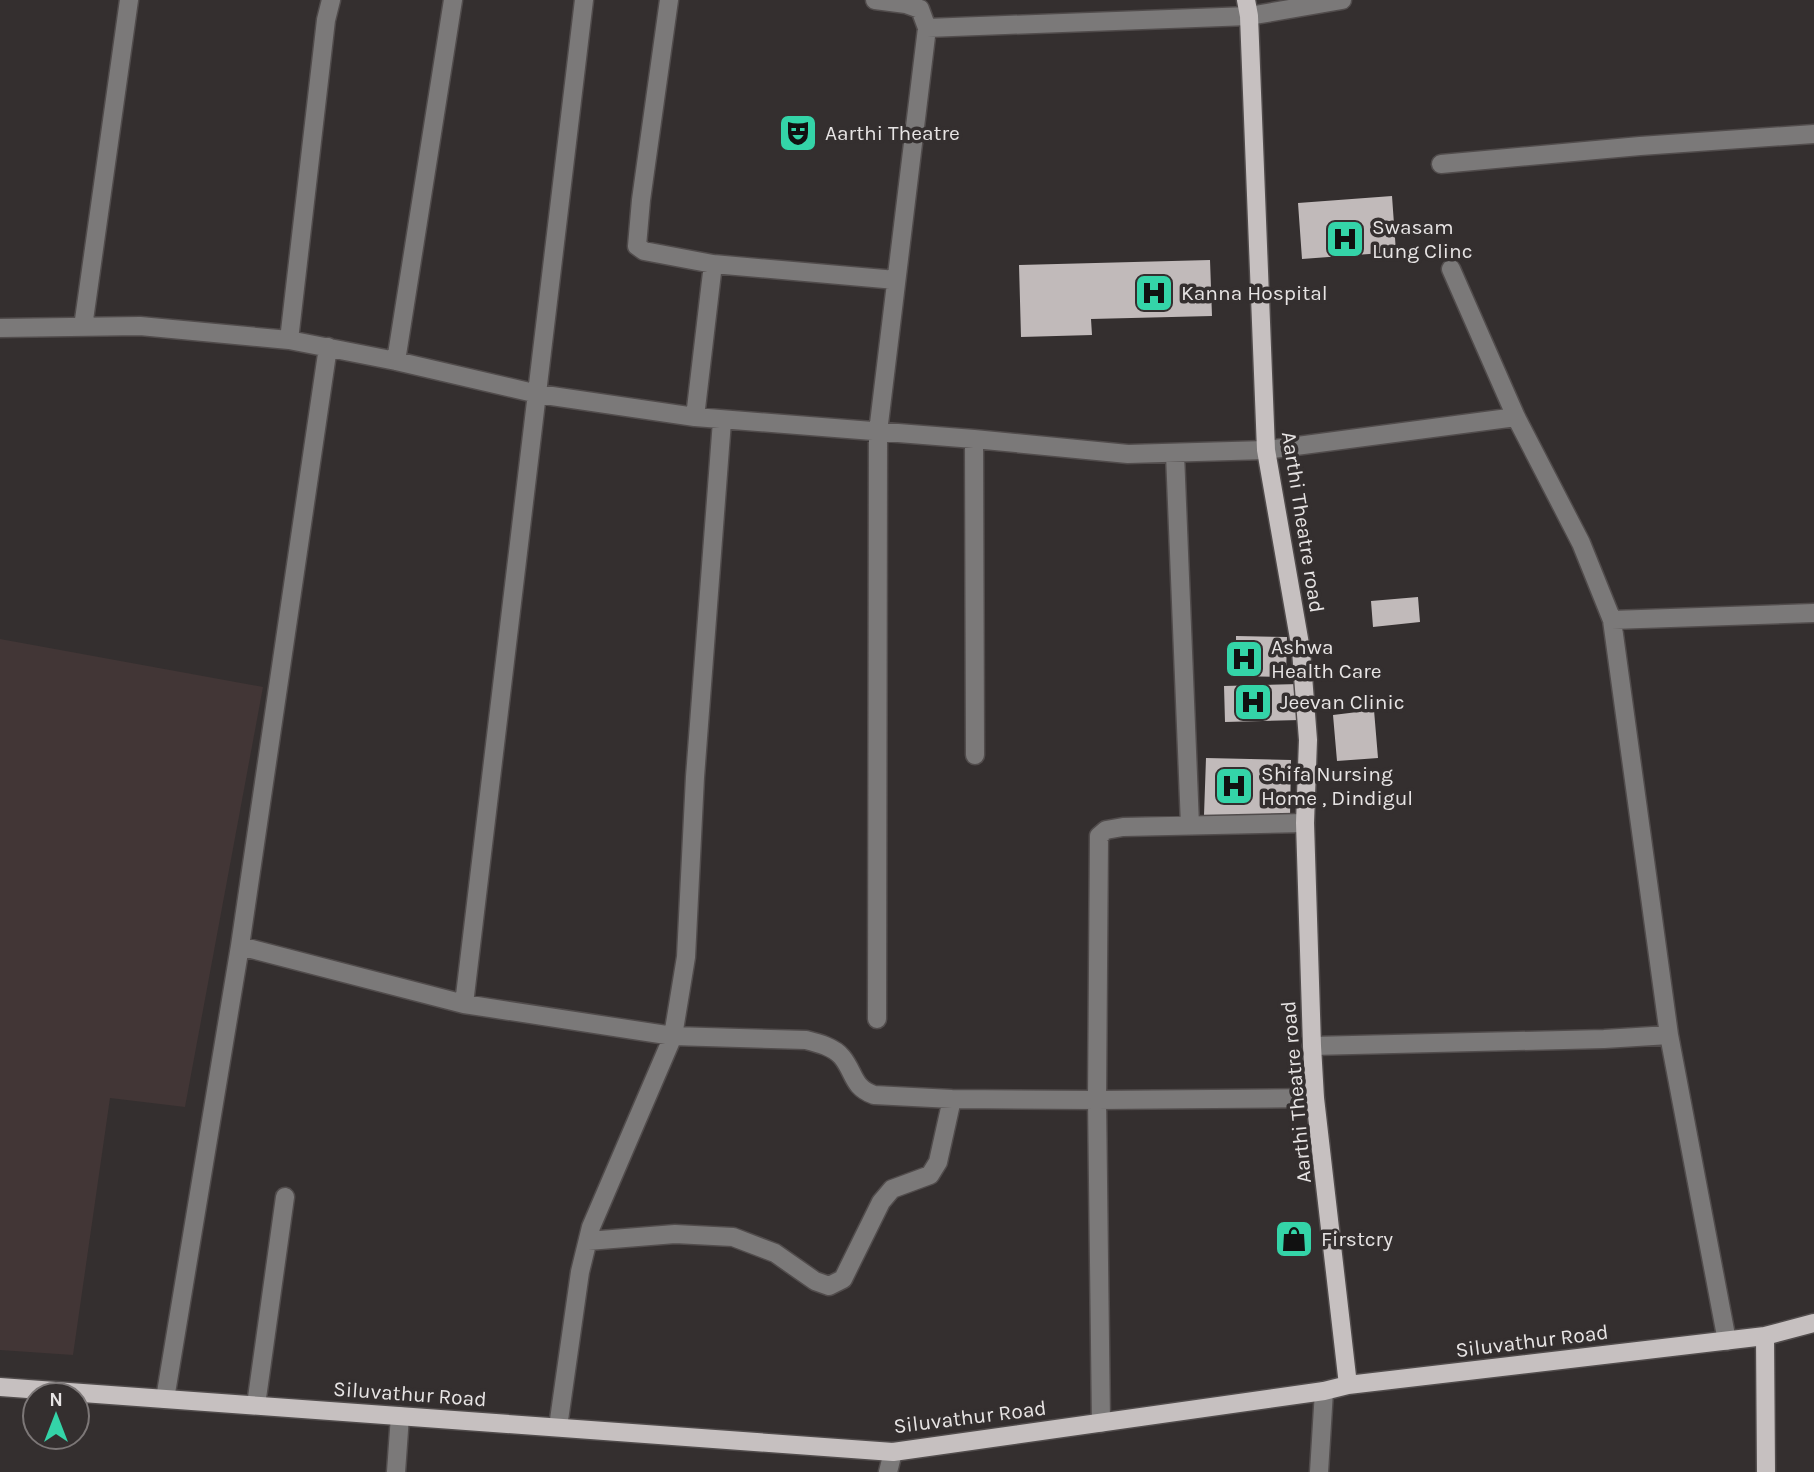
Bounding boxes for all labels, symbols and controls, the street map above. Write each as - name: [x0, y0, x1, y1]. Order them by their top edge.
- theatre icon: Aarthi Theatre: [777, 112, 819, 154]
- place label: Aarthi Theatre: [825, 121, 960, 145]
- place label: Swasam Lung Clinc: [1372, 215, 1473, 263]
- hospital icon: Swasam Lung Clinc: [1324, 218, 1366, 260]
- hospital icon: Kanna Hospital: [1133, 272, 1175, 314]
- place label: Kanna Hospital: [1181, 281, 1328, 305]
- street label: Aarthi Theatre road: [1277, 430, 1329, 614]
- place label: Ashwa Health Care: [1271, 635, 1382, 683]
- hospital icon: Ashwa Health Care: [1223, 638, 1265, 680]
- hospital icon: Jeevan Clinic: [1232, 681, 1274, 723]
- place label: Jeevan Clinic: [1280, 690, 1405, 714]
- place label: Shifa Nursing Home , Dindigul: [1261, 762, 1413, 810]
- hospital icon: Shifa Nursing Home , Dindigul: [1213, 765, 1255, 807]
- street label: Aarthi Theatre road: [1276, 1000, 1316, 1184]
- shop icon: Firstcry: [1273, 1218, 1315, 1260]
- place label: Firstcry: [1321, 1227, 1393, 1251]
- street label: Siluvathur Road: [1454, 1320, 1610, 1362]
- street label: Siluvathur Road: [332, 1377, 488, 1411]
- north arrow: [21, 1381, 91, 1451]
- text: N: [49, 1389, 63, 1411]
- street label: Siluvathur Road: [892, 1396, 1048, 1438]

